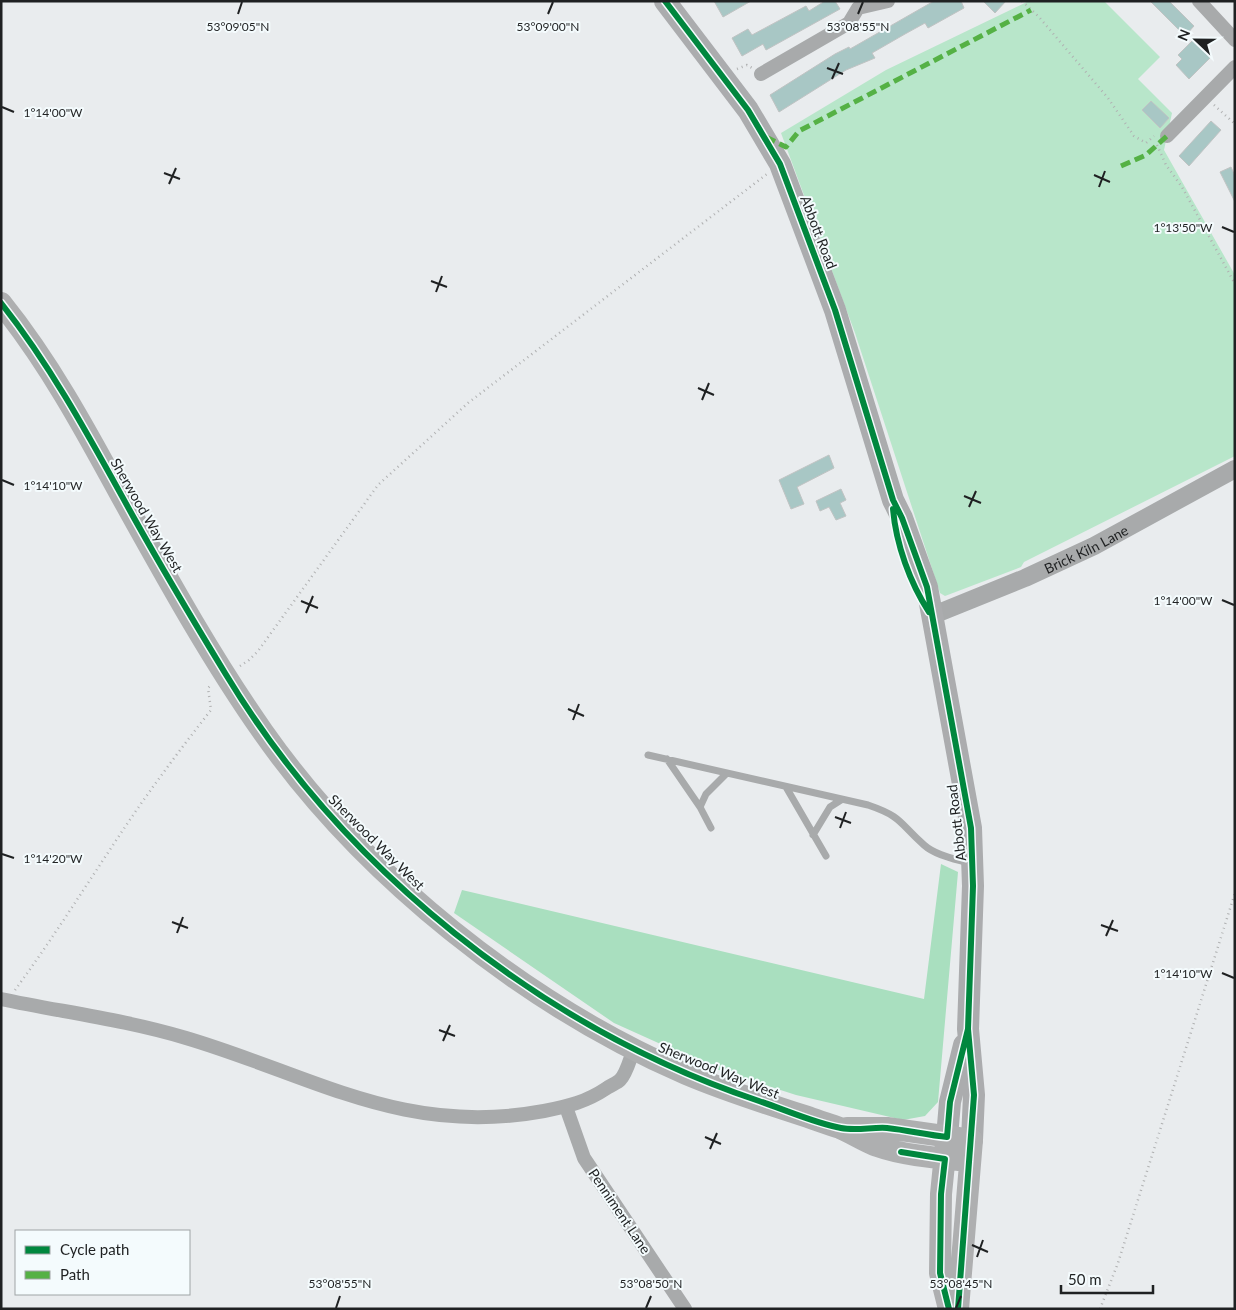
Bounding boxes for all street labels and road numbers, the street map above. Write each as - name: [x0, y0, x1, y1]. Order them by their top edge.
- street label: Abbott Road: [797, 193, 841, 271]
- street label: Sherwood Way West: [107, 455, 187, 575]
- street label: Brick Kiln Lane: [1041, 521, 1131, 577]
- street label: Abbott Road: [943, 784, 969, 862]
- street label: Sherwood Way West: [325, 790, 429, 894]
- street label: Sherwood Way West: [656, 1038, 782, 1102]
- street label: Penniment Lane: [585, 1165, 655, 1257]

